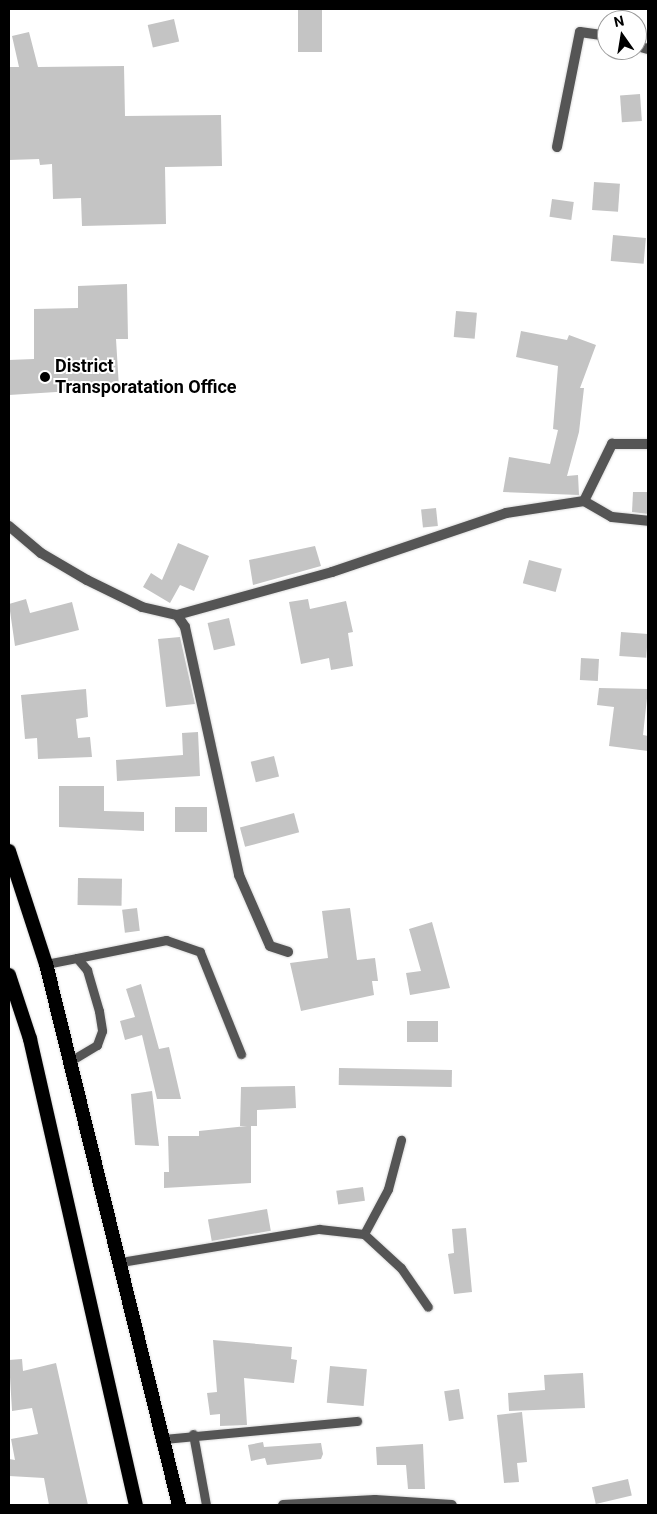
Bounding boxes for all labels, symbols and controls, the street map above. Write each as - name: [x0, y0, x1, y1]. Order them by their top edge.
- north arrow: [597, 10, 647, 60]
- text: N: [612, 12, 625, 30]
- place label: District Transporatation Office: [55, 356, 237, 398]
- marker: District Transporatation Office: [39, 371, 51, 383]

